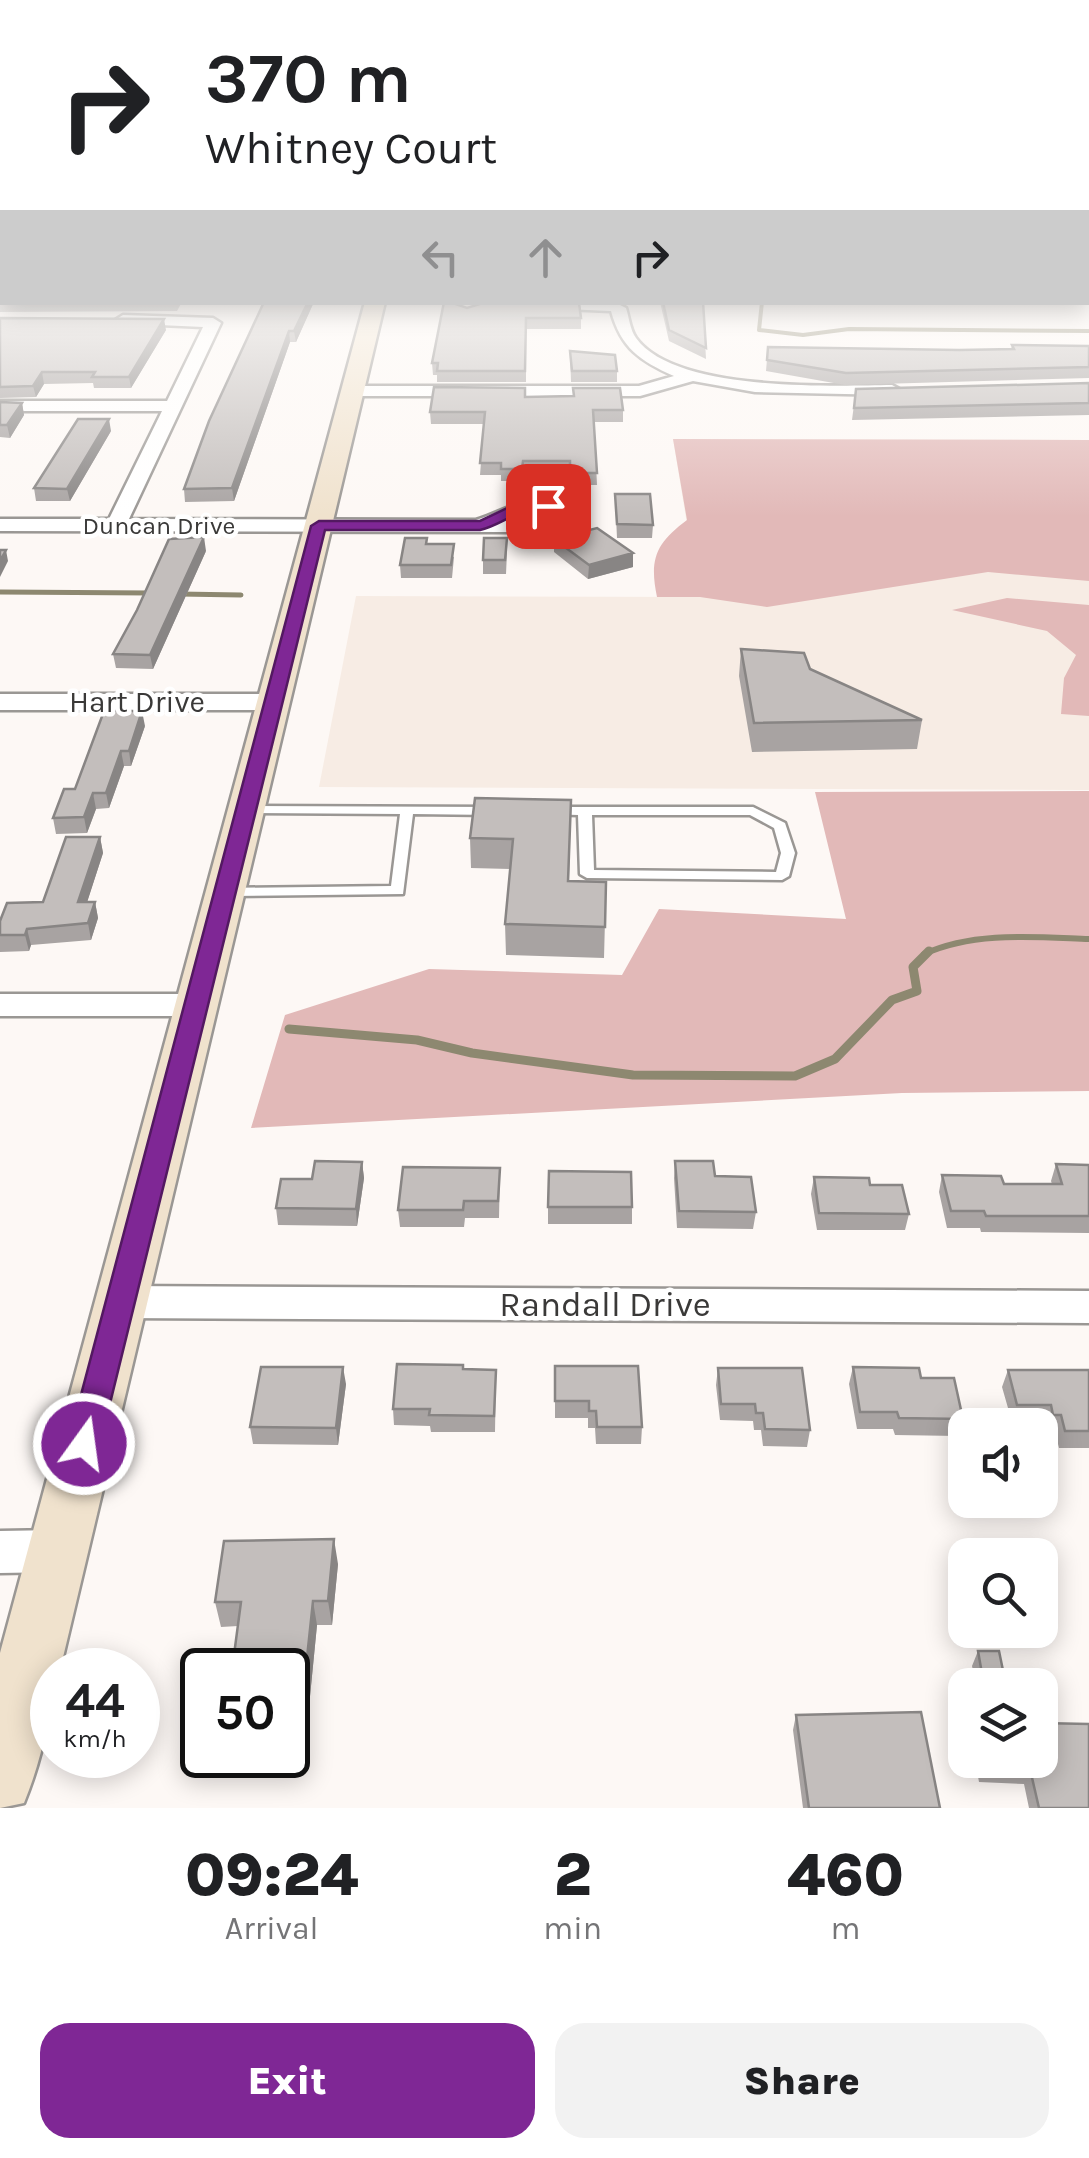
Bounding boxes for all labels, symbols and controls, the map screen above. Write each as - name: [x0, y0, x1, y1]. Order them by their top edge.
- text: 370 m: [205, 38, 412, 120]
- icon: right: [40, 40, 170, 170]
- text: Whitney Court: [205, 122, 497, 174]
- icon: left: [413, 230, 468, 285]
- icon: ahead: [518, 230, 573, 285]
- icon: right: [623, 230, 678, 285]
- pin: [506, 464, 591, 549]
- icon: arrive: [521, 479, 576, 534]
- street label: Duncan Drive: [83, 511, 235, 540]
- street label: Hart Drive: [69, 684, 205, 720]
- street label: Randall Drive: [499, 1284, 711, 1325]
- position arrow: [32, 1392, 136, 1496]
- map controls: [948, 1408, 1058, 1778]
- button: sound: [948, 1408, 1058, 1518]
- button: search: [948, 1538, 1058, 1648]
- speed limit sign: 50: [180, 1648, 310, 1778]
- button: layers: [948, 1668, 1058, 1778]
- text: 44: [65, 1671, 125, 1730]
- text: km/h: [63, 1724, 127, 1753]
- text: 09:24: [185, 1840, 358, 1910]
- text: 2: [554, 1840, 592, 1910]
- text: 460: [787, 1840, 904, 1910]
- text: Arrival: [225, 1910, 319, 1947]
- text: min: [543, 1910, 602, 1947]
- text: m: [831, 1910, 861, 1947]
- button: Exit: [40, 2023, 535, 2138]
- button: Share: [555, 2023, 1049, 2138]

